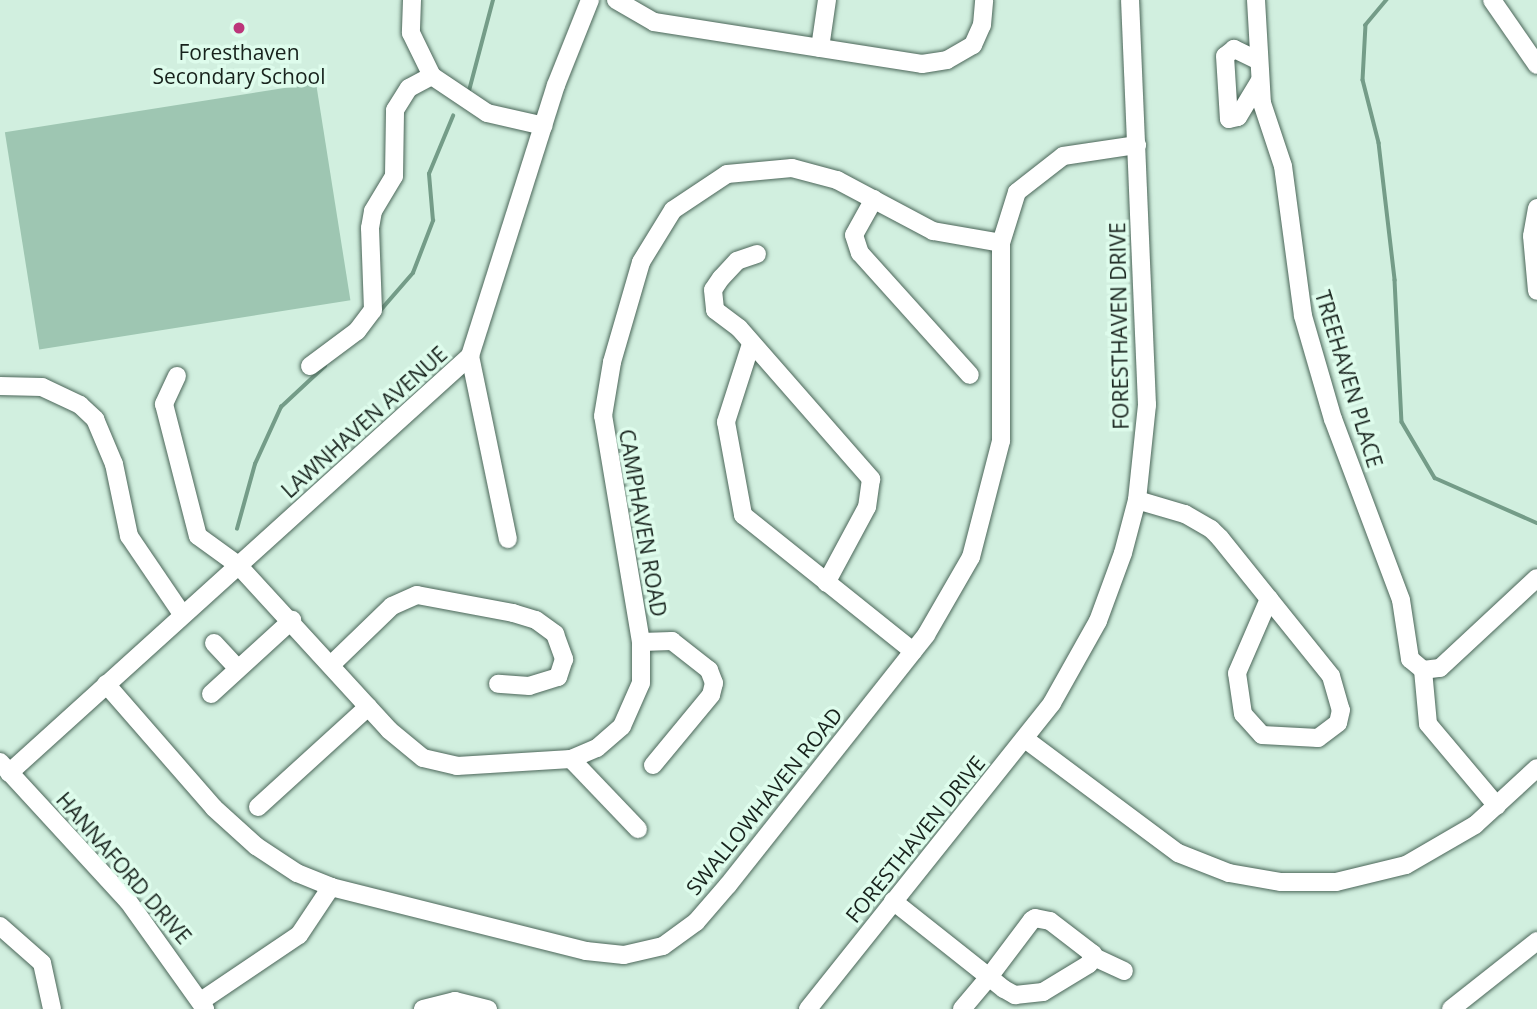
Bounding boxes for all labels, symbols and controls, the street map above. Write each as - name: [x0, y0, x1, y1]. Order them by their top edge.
- marker: Foresthaven Secondary School: [231, 20, 247, 36]
- place label: Foresthaven Secondary School: [153, 39, 325, 89]
- street label: FORESTHAVEN DRIVE: [1105, 222, 1133, 430]
- street label: TREEHAVEN PLACE: [1310, 287, 1388, 471]
- street label: LAWNHAVEN AVENUE: [276, 341, 452, 503]
- street label: CAMPHAVEN ROAD: [614, 427, 672, 619]
- street label: SWALLOWHAVEN ROAD: [681, 702, 847, 900]
- street label: FORESTHAVEN DRIVE: [840, 750, 990, 928]
- street label: HANNAFORD DRIVE: [51, 787, 197, 949]

